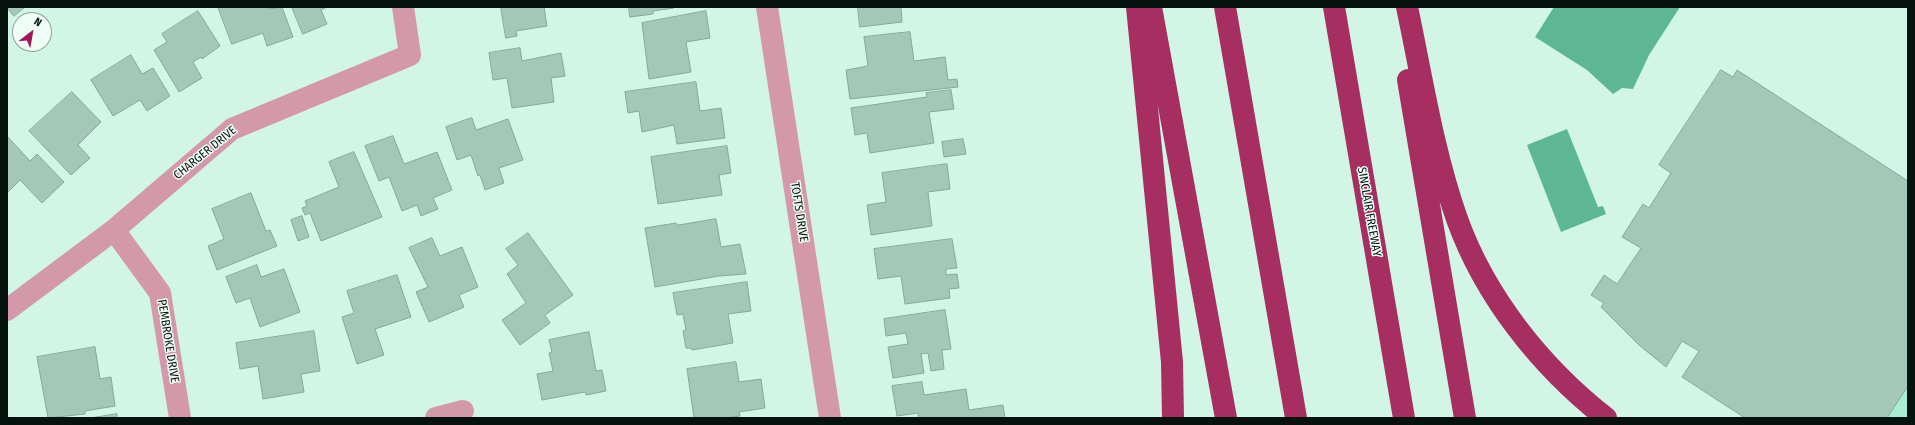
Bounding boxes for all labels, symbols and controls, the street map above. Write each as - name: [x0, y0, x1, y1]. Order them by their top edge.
- north arrow: [12, 12, 52, 52]
- text: N: [32, 15, 44, 29]
- street label: CHARGER DRIVE: [171, 123, 239, 183]
- street label: SINCLAIR FREEWAY: [1354, 166, 1384, 258]
- street label: TOFTS DRIVE: [787, 181, 811, 243]
- street label: PEMBROKE DRIVE: [154, 298, 182, 384]

